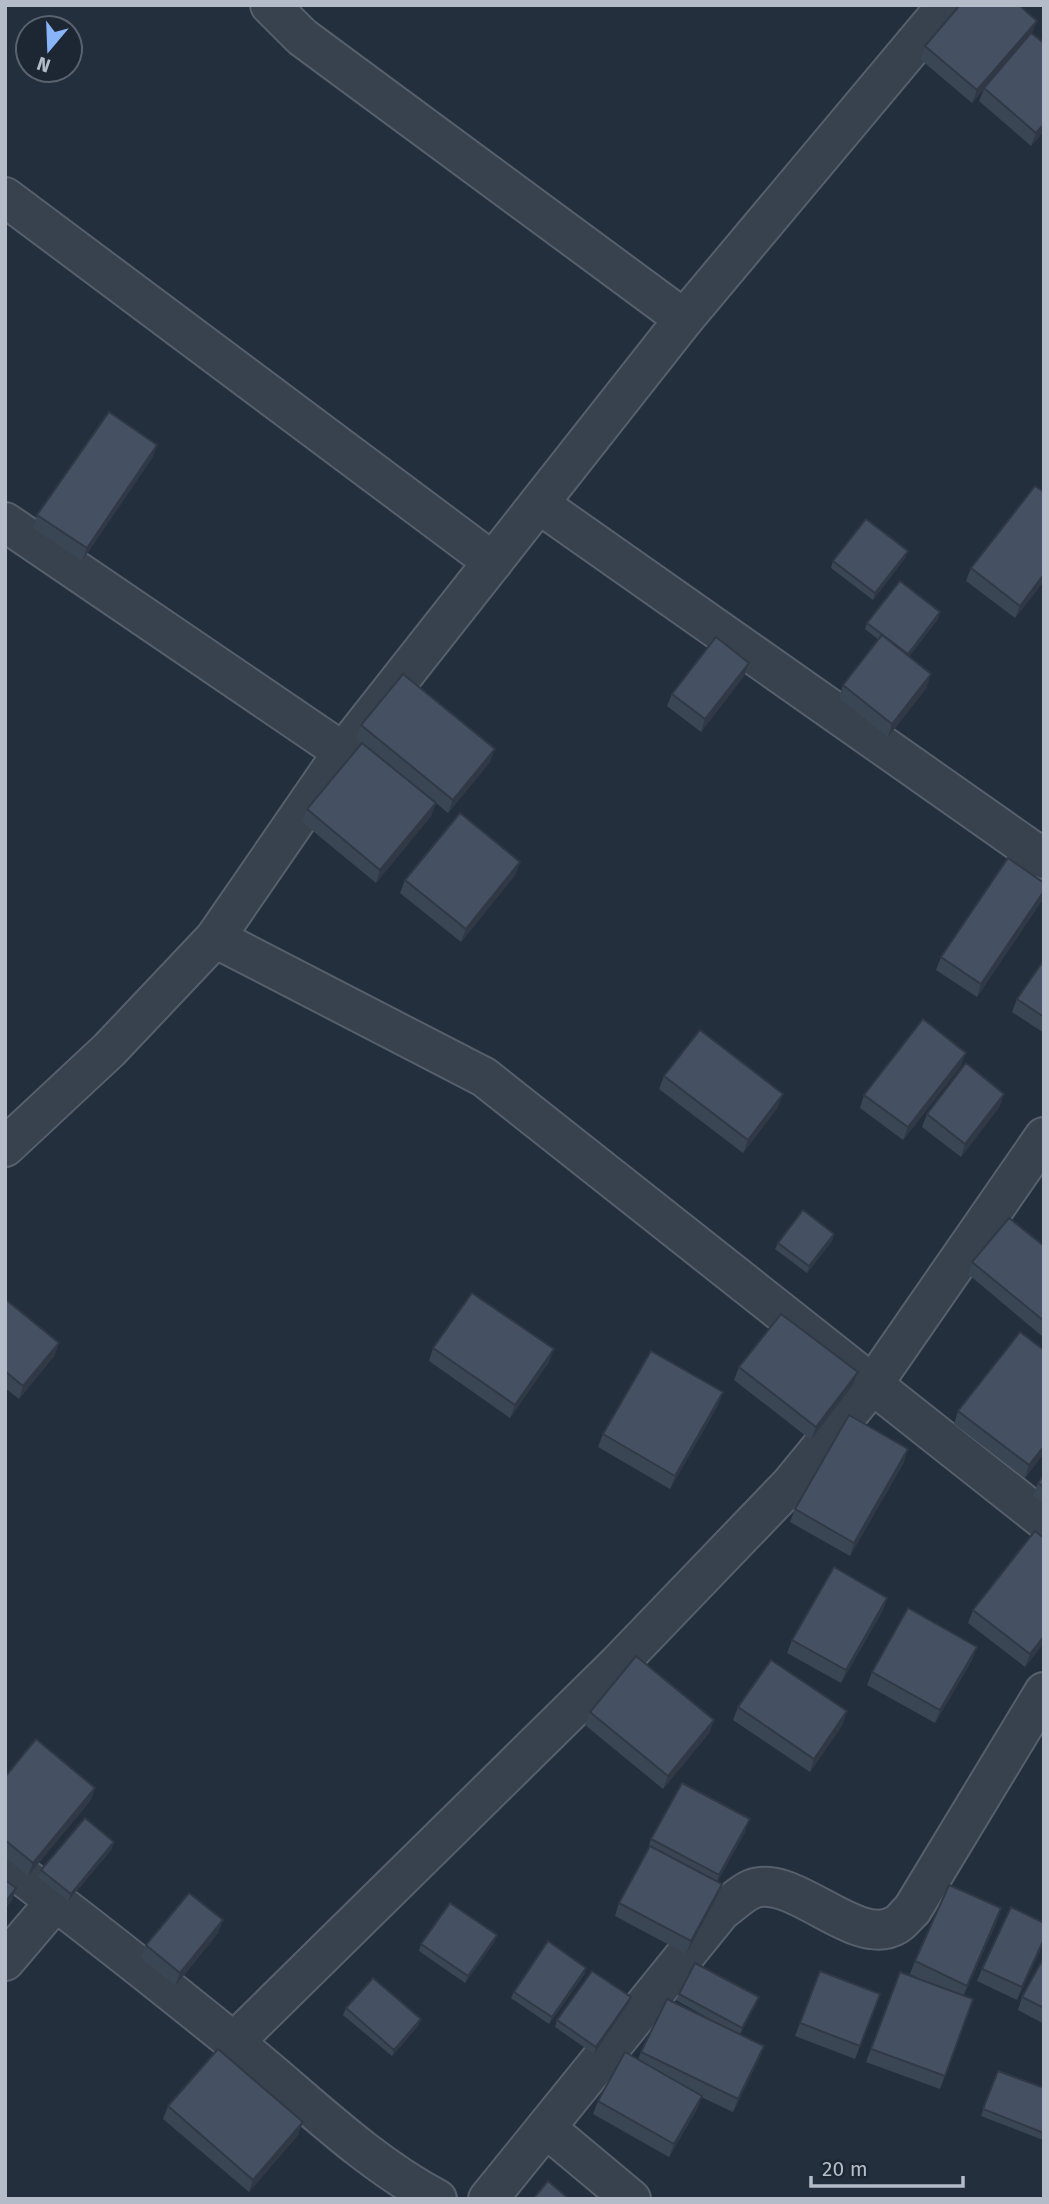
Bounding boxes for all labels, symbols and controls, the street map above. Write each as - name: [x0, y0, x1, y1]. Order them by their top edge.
- north arrow: [14, 14, 84, 84]
- text: N: [34, 52, 53, 78]
- scale bar: [811, 2144, 963, 2188]
- text: 20 m: [822, 2156, 868, 2182]

